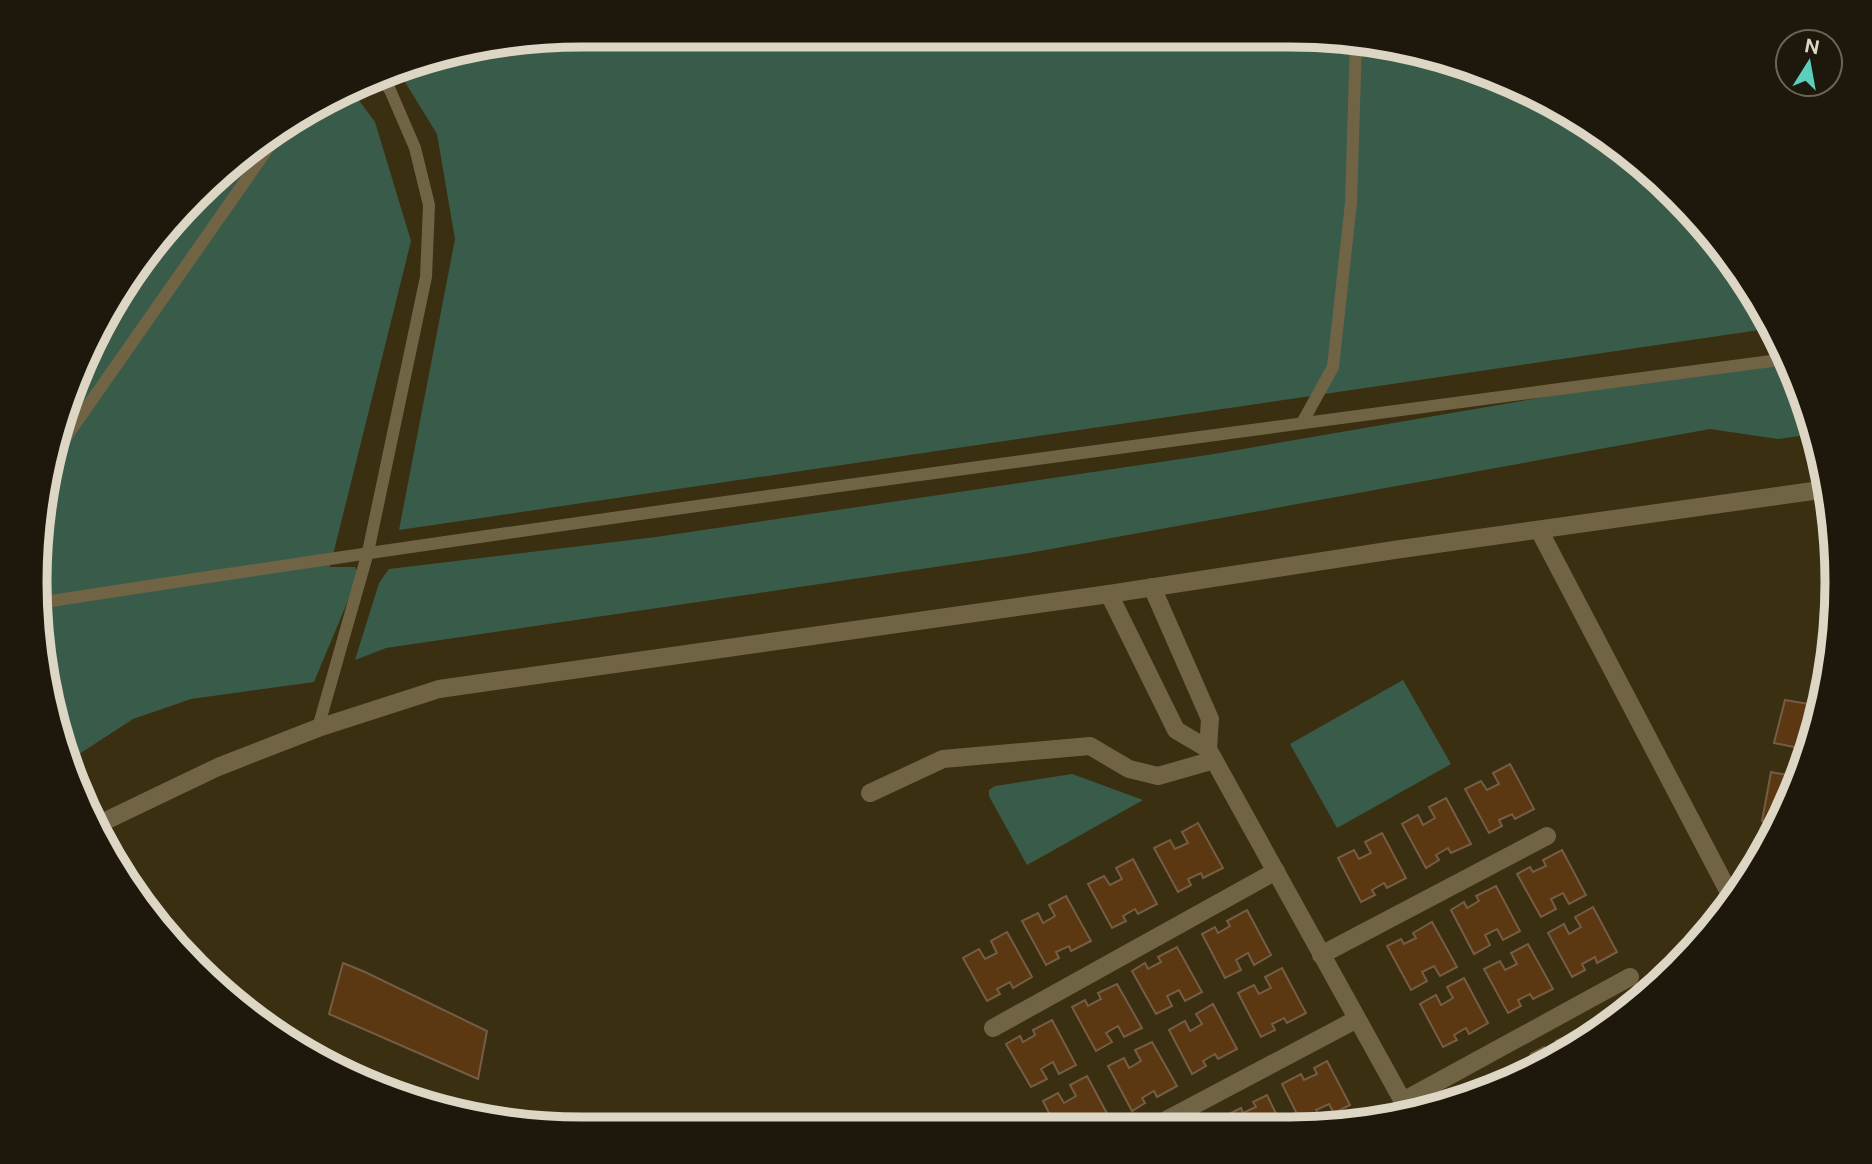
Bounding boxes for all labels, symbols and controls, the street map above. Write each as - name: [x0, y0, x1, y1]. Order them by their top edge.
- north arrow: [1774, 28, 1844, 98]
- text: N: [1803, 34, 1822, 59]

